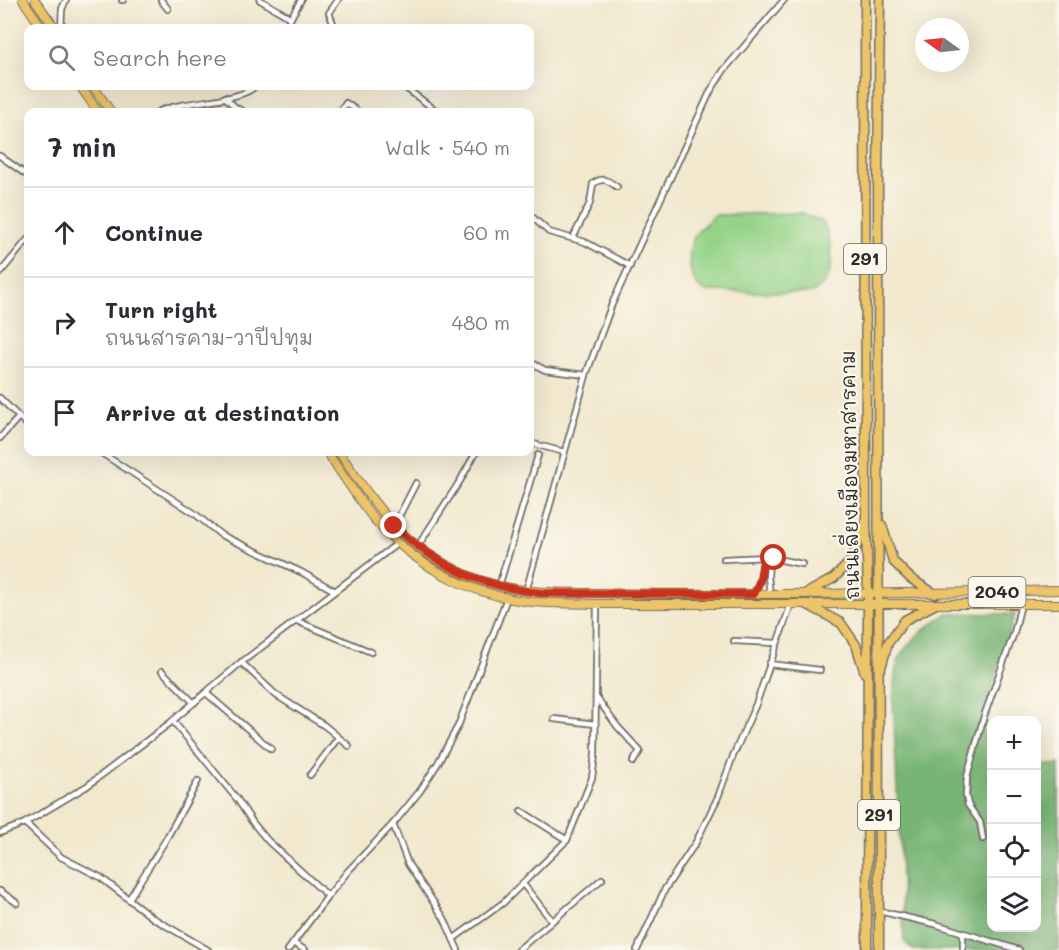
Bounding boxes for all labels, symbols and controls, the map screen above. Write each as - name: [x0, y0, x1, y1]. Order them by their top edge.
- north arrow: [915, 18, 969, 72]
- search box: [24, 24, 534, 90]
- icon: search: [45, 41, 78, 74]
- text: Search here: [93, 43, 227, 72]
- text: 7 min: [48, 130, 116, 164]
- text: Walk · 540 m: [385, 134, 510, 160]
- icon: ahead: [48, 216, 81, 249]
- text: Continue: [105, 218, 203, 247]
- text: 60 m: [463, 219, 510, 245]
- road number: 291: [844, 244, 886, 274]
- text: Turn right: [105, 295, 217, 324]
- icon: right: [48, 306, 81, 339]
- text: 480 m: [451, 309, 510, 335]
- text: ถนนสารคาม-วาปีปทุม: [105, 324, 313, 350]
- street label: ถนนเลี่ยงเมืองมหาสารคาม: [829, 350, 864, 600]
- icon: arrive: [48, 396, 81, 429]
- text: Arrive at destination: [105, 398, 340, 427]
- route end: [380, 512, 406, 538]
- route start: [760, 544, 786, 570]
- road number: 2040: [968, 577, 1026, 607]
- map controls: [987, 716, 1041, 932]
- button: +: [987, 716, 1041, 770]
- button: −: [987, 770, 1041, 824]
- road number: 291: [858, 800, 900, 830]
- button: locate: [987, 824, 1041, 878]
- button: layers: [987, 878, 1041, 932]

